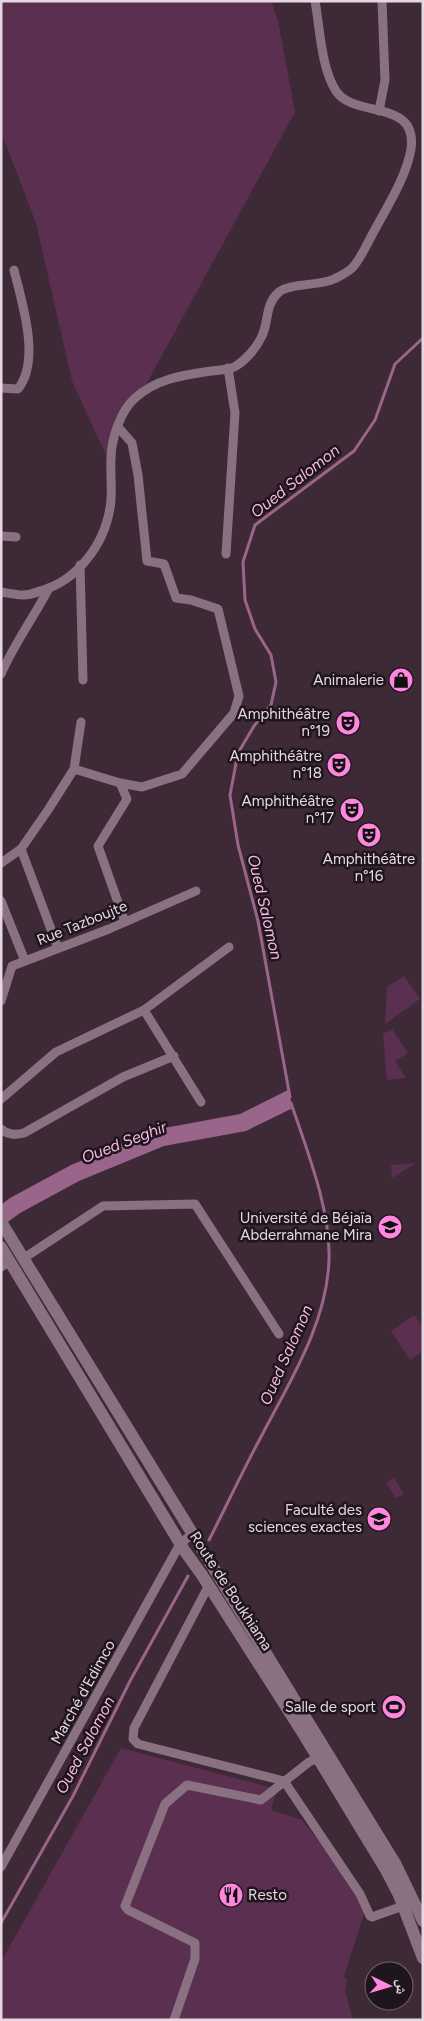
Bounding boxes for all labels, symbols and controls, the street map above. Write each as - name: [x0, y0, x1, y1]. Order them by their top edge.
- water label: Oued Salomon: [247, 440, 343, 522]
- shop icon: Animalerie: [388, 667, 414, 693]
- place label: Animalerie: [313, 671, 384, 689]
- place label: Amphithéâtre n°19: [238, 705, 330, 740]
- theatre icon: Amphithéâtre n°19: [335, 710, 361, 736]
- place label: Amphithéâtre n°18: [230, 747, 322, 782]
- theatre icon: Amphithéâtre n°18: [326, 752, 352, 778]
- place label: Amphithéâtre n°17: [242, 792, 334, 827]
- theatre icon: Amphithéâtre n°17: [339, 797, 365, 823]
- theatre icon: Amphithéâtre n°16: [356, 822, 382, 848]
- place label: Amphithéâtre n°16: [323, 850, 415, 885]
- water label: Oued Salomon: [244, 853, 286, 961]
- street label: Rue Tazboujte: [34, 897, 130, 949]
- water label: Oued Seghir: [79, 1117, 170, 1167]
- place label: Université de Béjaïa Abderrahmane Mira: [240, 1209, 372, 1244]
- school or university icon: Université de Béjaïa Abderrahmane Mira: [377, 1214, 403, 1240]
- water label: Oued Salomon: [255, 1302, 317, 1408]
- place label: Faculté des sciences exactes: [248, 1501, 362, 1536]
- school or university icon: Faculté des sciences exactes: [366, 1506, 392, 1532]
- street label: Route de Boukhiama: [186, 1528, 276, 1654]
- street label: Marché d'Edimco: [47, 1637, 119, 1747]
- water label: Oued Salomon: [51, 1693, 119, 1797]
- sports icon: Salle de sport: [381, 1694, 407, 1720]
- place label: Salle de sport: [285, 1698, 376, 1716]
- restaurant icon: Resto: [218, 1882, 244, 1908]
- place label: Resto: [248, 1886, 287, 1904]
- north arrow: [364, 1961, 414, 2011]
- text: ش: [392, 1979, 411, 1995]

